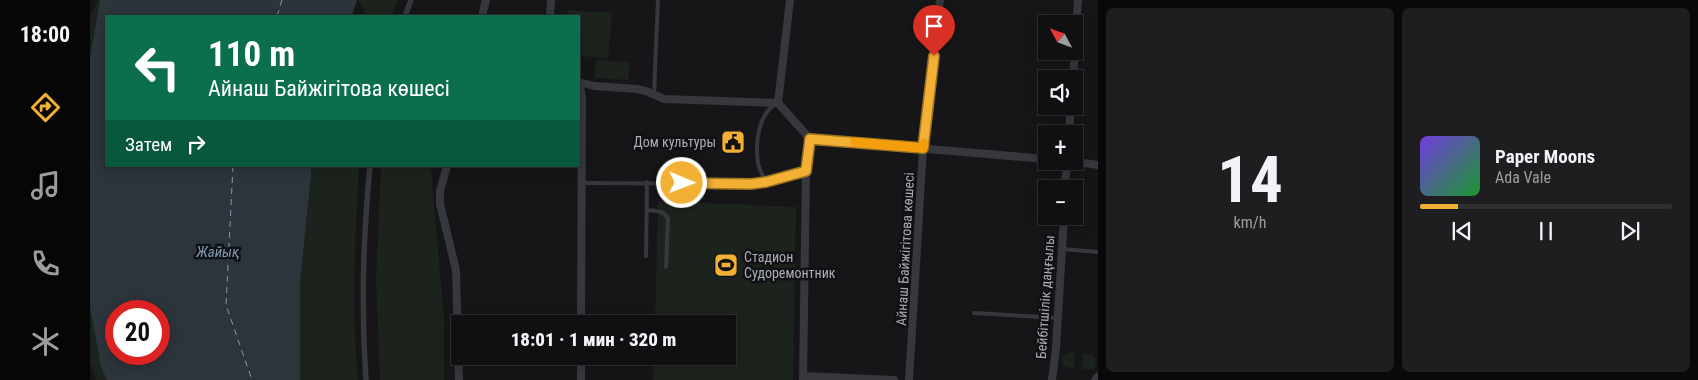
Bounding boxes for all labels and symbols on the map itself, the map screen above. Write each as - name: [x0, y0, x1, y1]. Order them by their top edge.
- pin: [913, 5, 955, 56]
- north arrow: [1038, 15, 1082, 60]
- public building icon: Дом культуры: [720, 129, 746, 155]
- place label: Дом культуры: [634, 134, 716, 150]
- position arrow: [655, 156, 707, 208]
- street label: Айнаш Байжігітова көшесі: [893, 172, 917, 326]
- street label: Бейбітшілік даңғылы: [1033, 235, 1057, 359]
- water label: Жайық: [195, 243, 240, 261]
- place label: Стадион Судоремонтник: [744, 249, 836, 281]
- sports icon: Стадион Судоремонтник: [713, 252, 739, 278]
- speed limit sign: 20: [105, 300, 170, 365]

